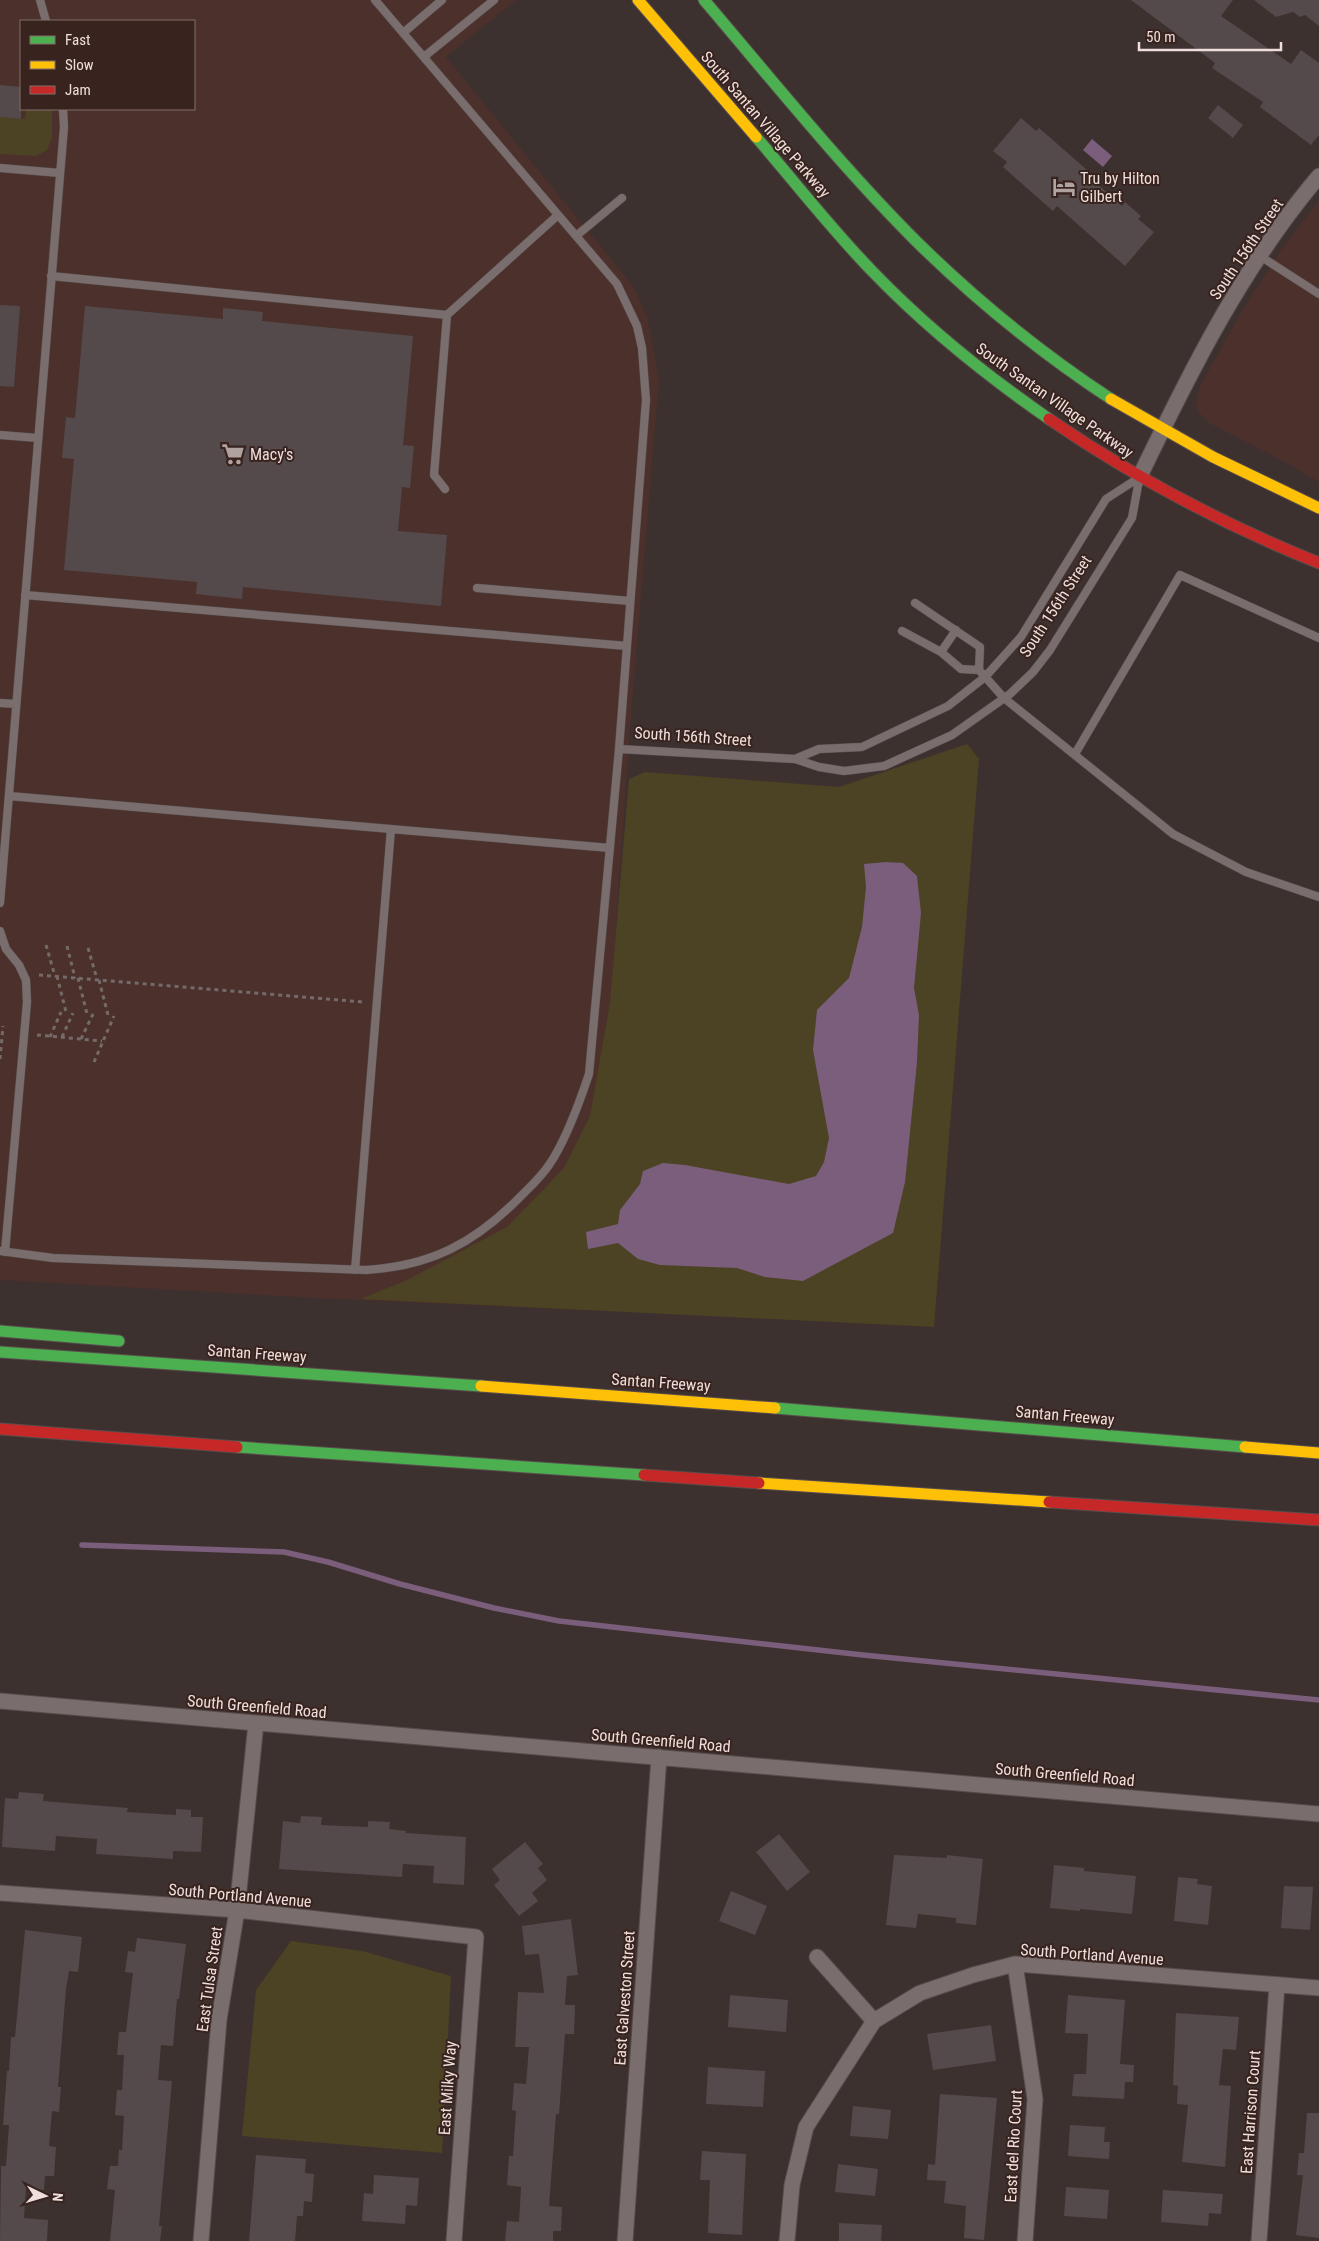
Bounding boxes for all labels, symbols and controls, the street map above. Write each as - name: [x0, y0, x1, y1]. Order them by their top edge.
- legend: [20, 20, 195, 110]
- scale bar: [1139, 20, 1282, 52]
- text: 50 m: [1146, 28, 1176, 46]
- text: Fast: [65, 31, 90, 49]
- street label: South Santan Village Parkway: [697, 47, 835, 202]
- text: Slow: [65, 56, 94, 74]
- text: Jam: [65, 81, 91, 99]
- place label: Tru by Hilton Gilbert: [1080, 169, 1160, 206]
- hotel icon: Tru by Hilton Gilbert: [1051, 174, 1077, 200]
- street label: South 156th Street: [1206, 195, 1287, 303]
- street label: South Santan Village Parkway: [972, 339, 1137, 462]
- supermarket icon: Macy's: [220, 441, 246, 467]
- place label: Macy's: [250, 445, 293, 464]
- street label: South 156th Street: [1015, 552, 1096, 661]
- street label: South 156th Street: [634, 723, 753, 750]
- street label: Santan Freeway: [207, 1341, 308, 1366]
- street label: Santan Freeway: [611, 1370, 712, 1395]
- street label: Santan Freeway: [1015, 1402, 1116, 1429]
- street label: South Greenfield Road: [186, 1691, 327, 1722]
- street label: South Greenfield Road: [590, 1725, 731, 1756]
- street label: South Greenfield Road: [994, 1759, 1135, 1790]
- street label: South Portland Avenue: [168, 1880, 312, 1911]
- street label: East Tulsa Street: [193, 1925, 226, 2033]
- street label: East Galveston Street: [610, 1930, 639, 2066]
- street label: South Portland Avenue: [1020, 1940, 1164, 1969]
- street label: East Milky Way: [435, 2040, 460, 2136]
- street label: East Harrison Court: [1237, 2049, 1264, 2175]
- street label: East del Rio Court: [1001, 2089, 1026, 2203]
- north arrow: [20, 2171, 70, 2221]
- text: N: [50, 2192, 66, 2202]

